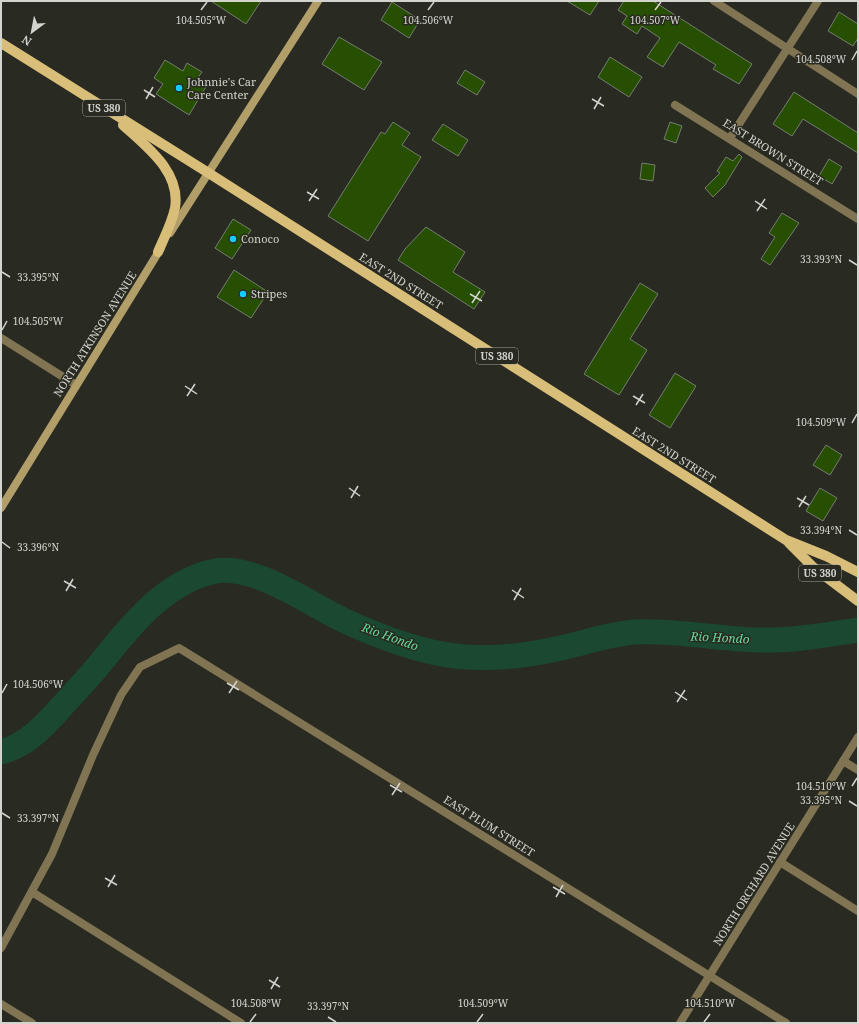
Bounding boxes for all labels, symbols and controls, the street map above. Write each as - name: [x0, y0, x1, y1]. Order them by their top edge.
- north arrow: [12, 12, 52, 52]
- text: 104.505°W: [176, 13, 227, 27]
- text: 104.506°W: [403, 13, 454, 27]
- text: 104.507°W: [630, 13, 681, 27]
- text: N: [19, 32, 34, 50]
- text: 104.508°W: [796, 52, 847, 66]
- place label: Johnnie's Car Care Center: [186, 74, 257, 102]
- marker: Johnnie's Car Care Center: [174, 83, 184, 93]
- road number: US 380: [83, 100, 125, 116]
- street label: EAST BROWN STREET: [721, 115, 826, 189]
- place label: Conoco: [241, 231, 279, 246]
- marker: Conoco: [228, 234, 238, 244]
- street label: EAST 2ND STREET: [357, 249, 446, 312]
- text: 33.393°N: [800, 252, 842, 266]
- street label: NORTH ATKINSON AVENUE: [50, 268, 140, 399]
- text: 33.395°N: [17, 270, 59, 284]
- place label: Stripes: [251, 286, 287, 301]
- marker: Stripes: [238, 289, 248, 299]
- text: 104.505°W: [13, 314, 64, 328]
- road number: US 380: [476, 348, 518, 364]
- text: 104.509°W: [796, 415, 847, 429]
- street label: EAST 2ND STREET: [630, 423, 719, 486]
- text: 33.394°N: [800, 523, 842, 537]
- text: 33.396°N: [17, 540, 59, 554]
- road number: US 380: [799, 565, 841, 581]
- water label: Rio Hondo: [359, 618, 421, 655]
- water label: Rio Hondo: [689, 627, 750, 648]
- text: 104.506°W: [13, 677, 64, 691]
- text: 104.510°W: [796, 779, 847, 793]
- street label: EAST PLUM STREET: [441, 791, 538, 860]
- text: 33.395°N: [800, 793, 842, 807]
- text: 33.397°N: [17, 811, 59, 825]
- street label: NORTH ORCHARD AVENUE: [709, 819, 798, 948]
- text: 104.508°W: [231, 996, 282, 1010]
- text: 104.509°W: [458, 996, 509, 1010]
- text: 104.510°W: [685, 996, 736, 1010]
- text: 33.397°N: [307, 999, 349, 1013]

